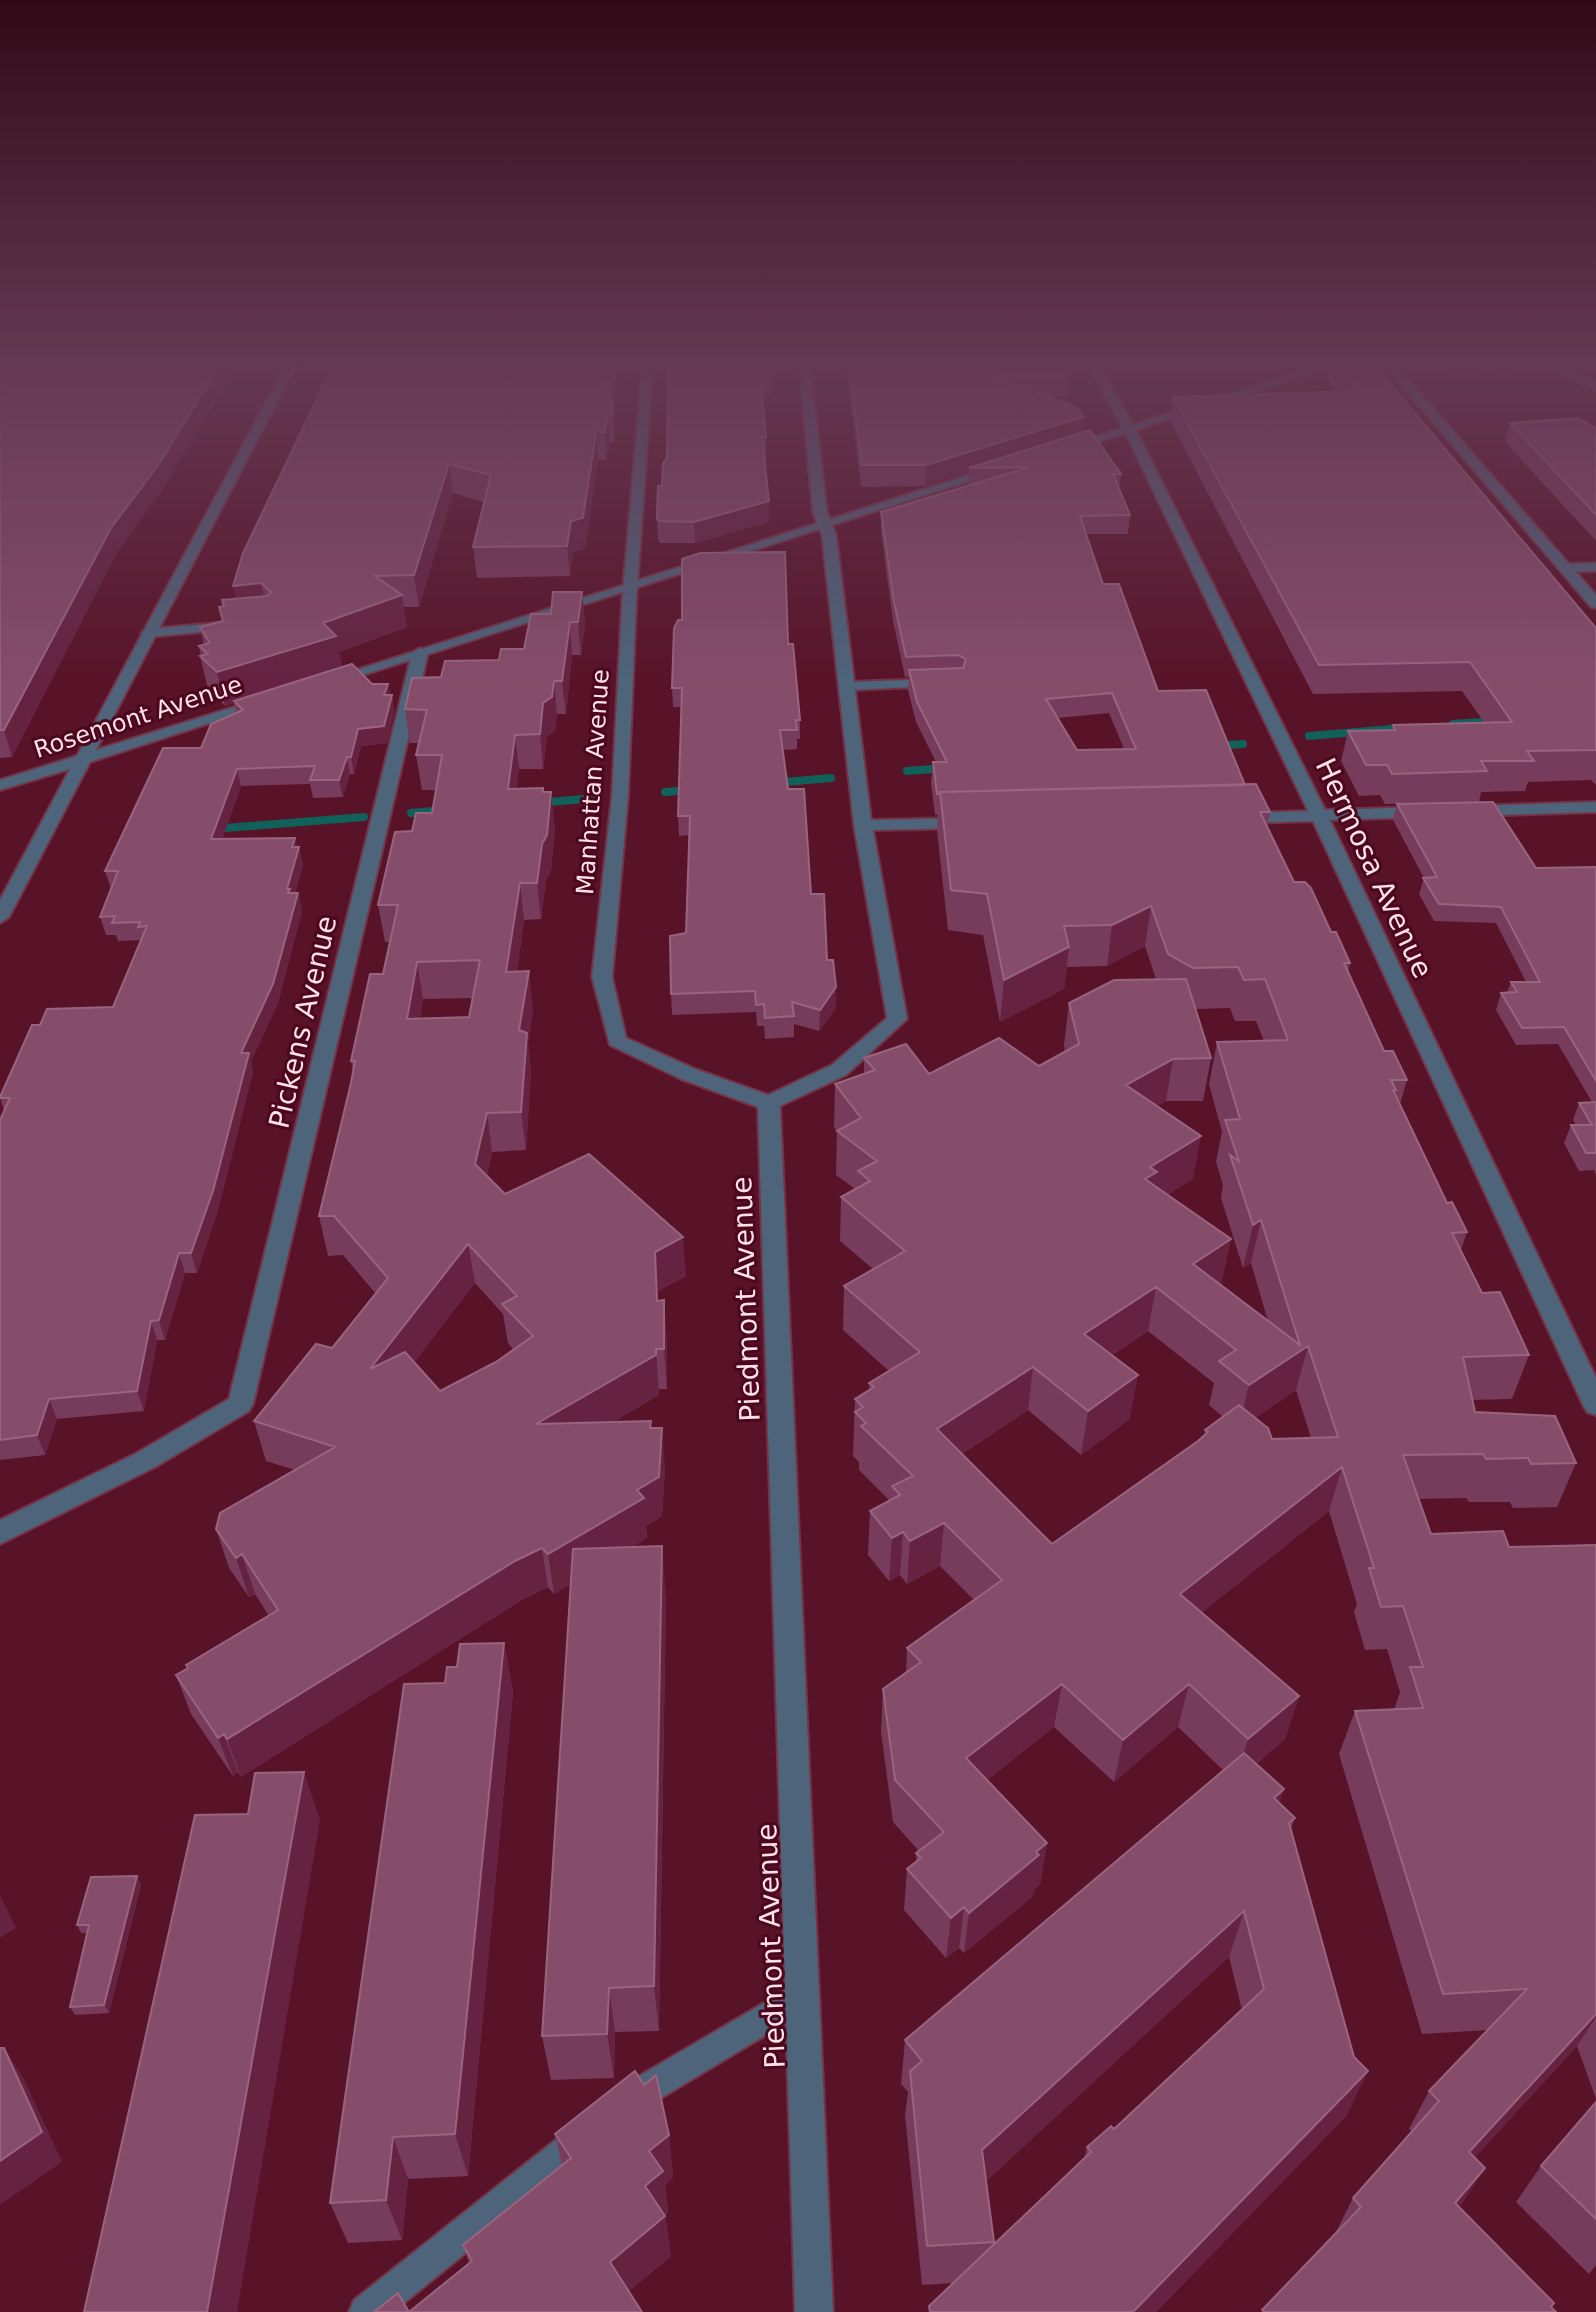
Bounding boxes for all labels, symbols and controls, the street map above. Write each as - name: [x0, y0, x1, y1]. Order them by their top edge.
- street label: Manhattan Avenue: [571, 668, 615, 896]
- street label: Rosemont Avenue: [30, 670, 246, 764]
- street label: Hermosa Avenue: [1309, 753, 1439, 983]
- street label: Pickens Avenue: [262, 912, 344, 1132]
- street label: Piedmont Avenue: [725, 1176, 767, 1422]
- street label: Piedmont Avenue: [750, 1823, 792, 2069]

